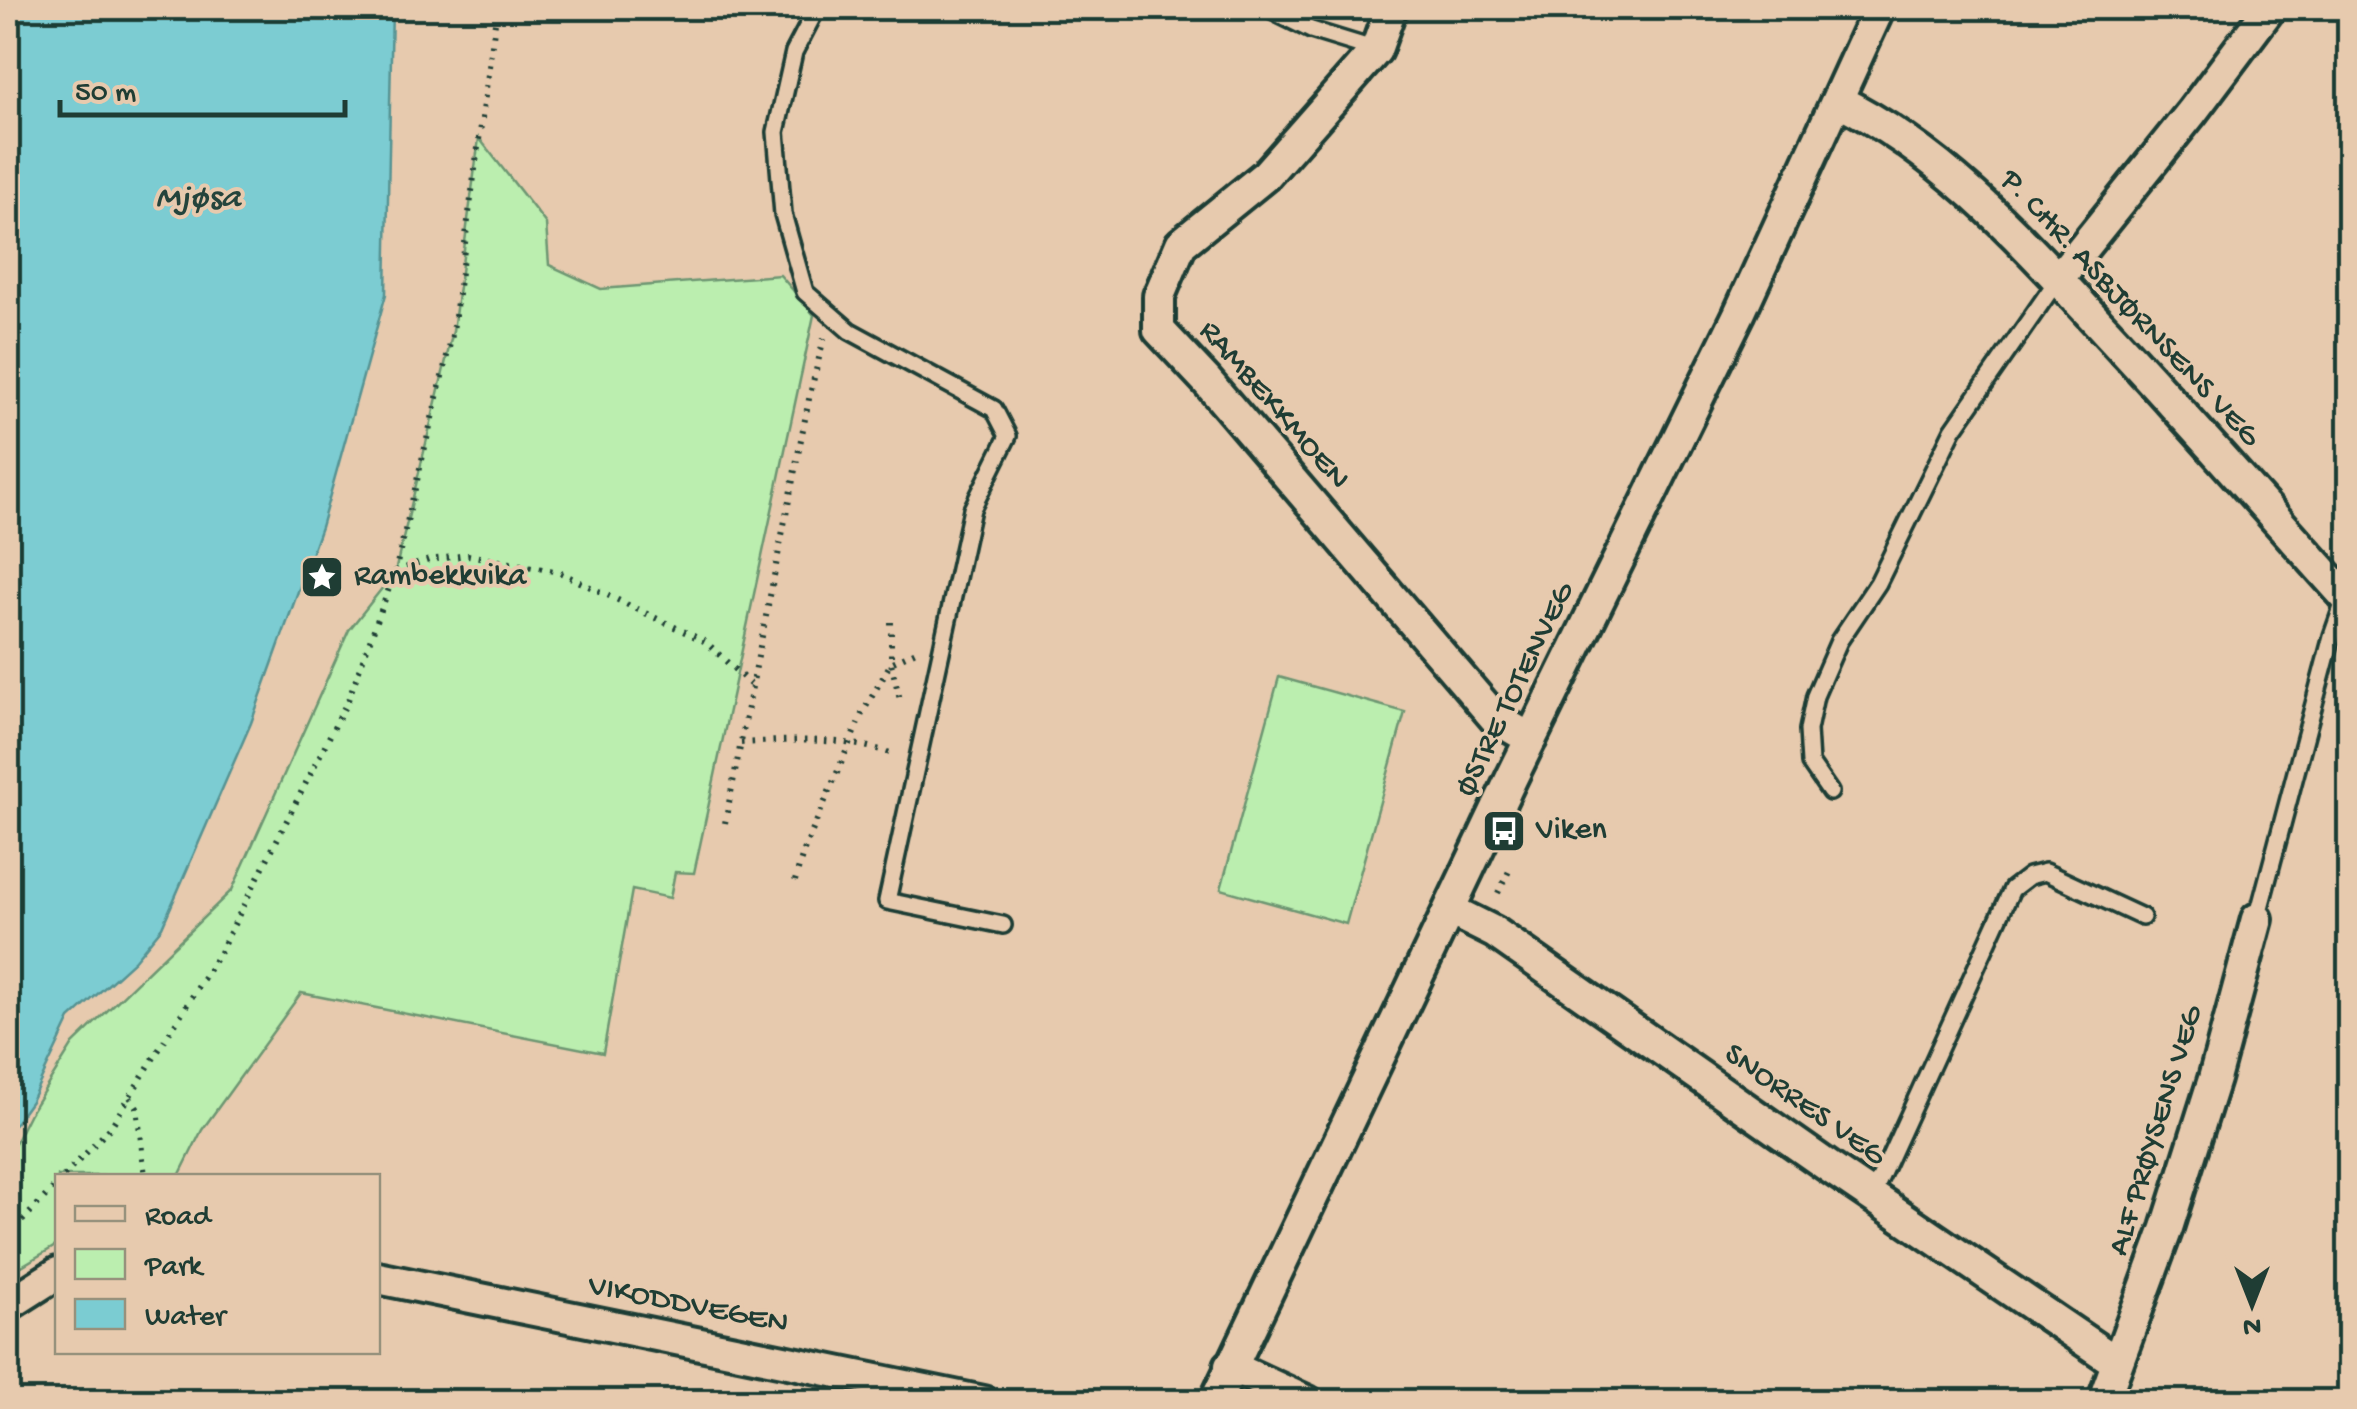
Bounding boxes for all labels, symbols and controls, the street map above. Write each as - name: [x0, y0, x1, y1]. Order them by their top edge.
- scale bar: [60, 55, 345, 117]
- text: 50 m: [75, 77, 136, 112]
- street label: P. CHR. ASBJØRNSENS VEG: [1990, 162, 2269, 457]
- water label: Mjøsa: [156, 179, 243, 220]
- street label: RAMBEKKMOEN: [1189, 314, 1357, 498]
- place icon: Rambekkvika: [299, 554, 345, 600]
- place label: Rambekkvika: [354, 558, 528, 596]
- street label: ØSTRE TOTENVEG: [1448, 575, 1585, 803]
- bus stop icon: Viken: [1481, 808, 1527, 854]
- place label: Viken: [1535, 812, 1607, 850]
- street label: ALF PRØYSENS VEG: [2101, 1000, 2214, 1260]
- street label: SNORRES VEG: [1716, 1036, 1894, 1177]
- legend: [55, 1174, 380, 1354]
- text: Road: [145, 1201, 213, 1236]
- text: Park: [144, 1251, 205, 1286]
- north arrow: [2202, 1254, 2302, 1354]
- street label: VIKODDVEGEN: [584, 1268, 791, 1344]
- text: Water: [145, 1301, 228, 1336]
- text: N: [2243, 1308, 2261, 1341]

